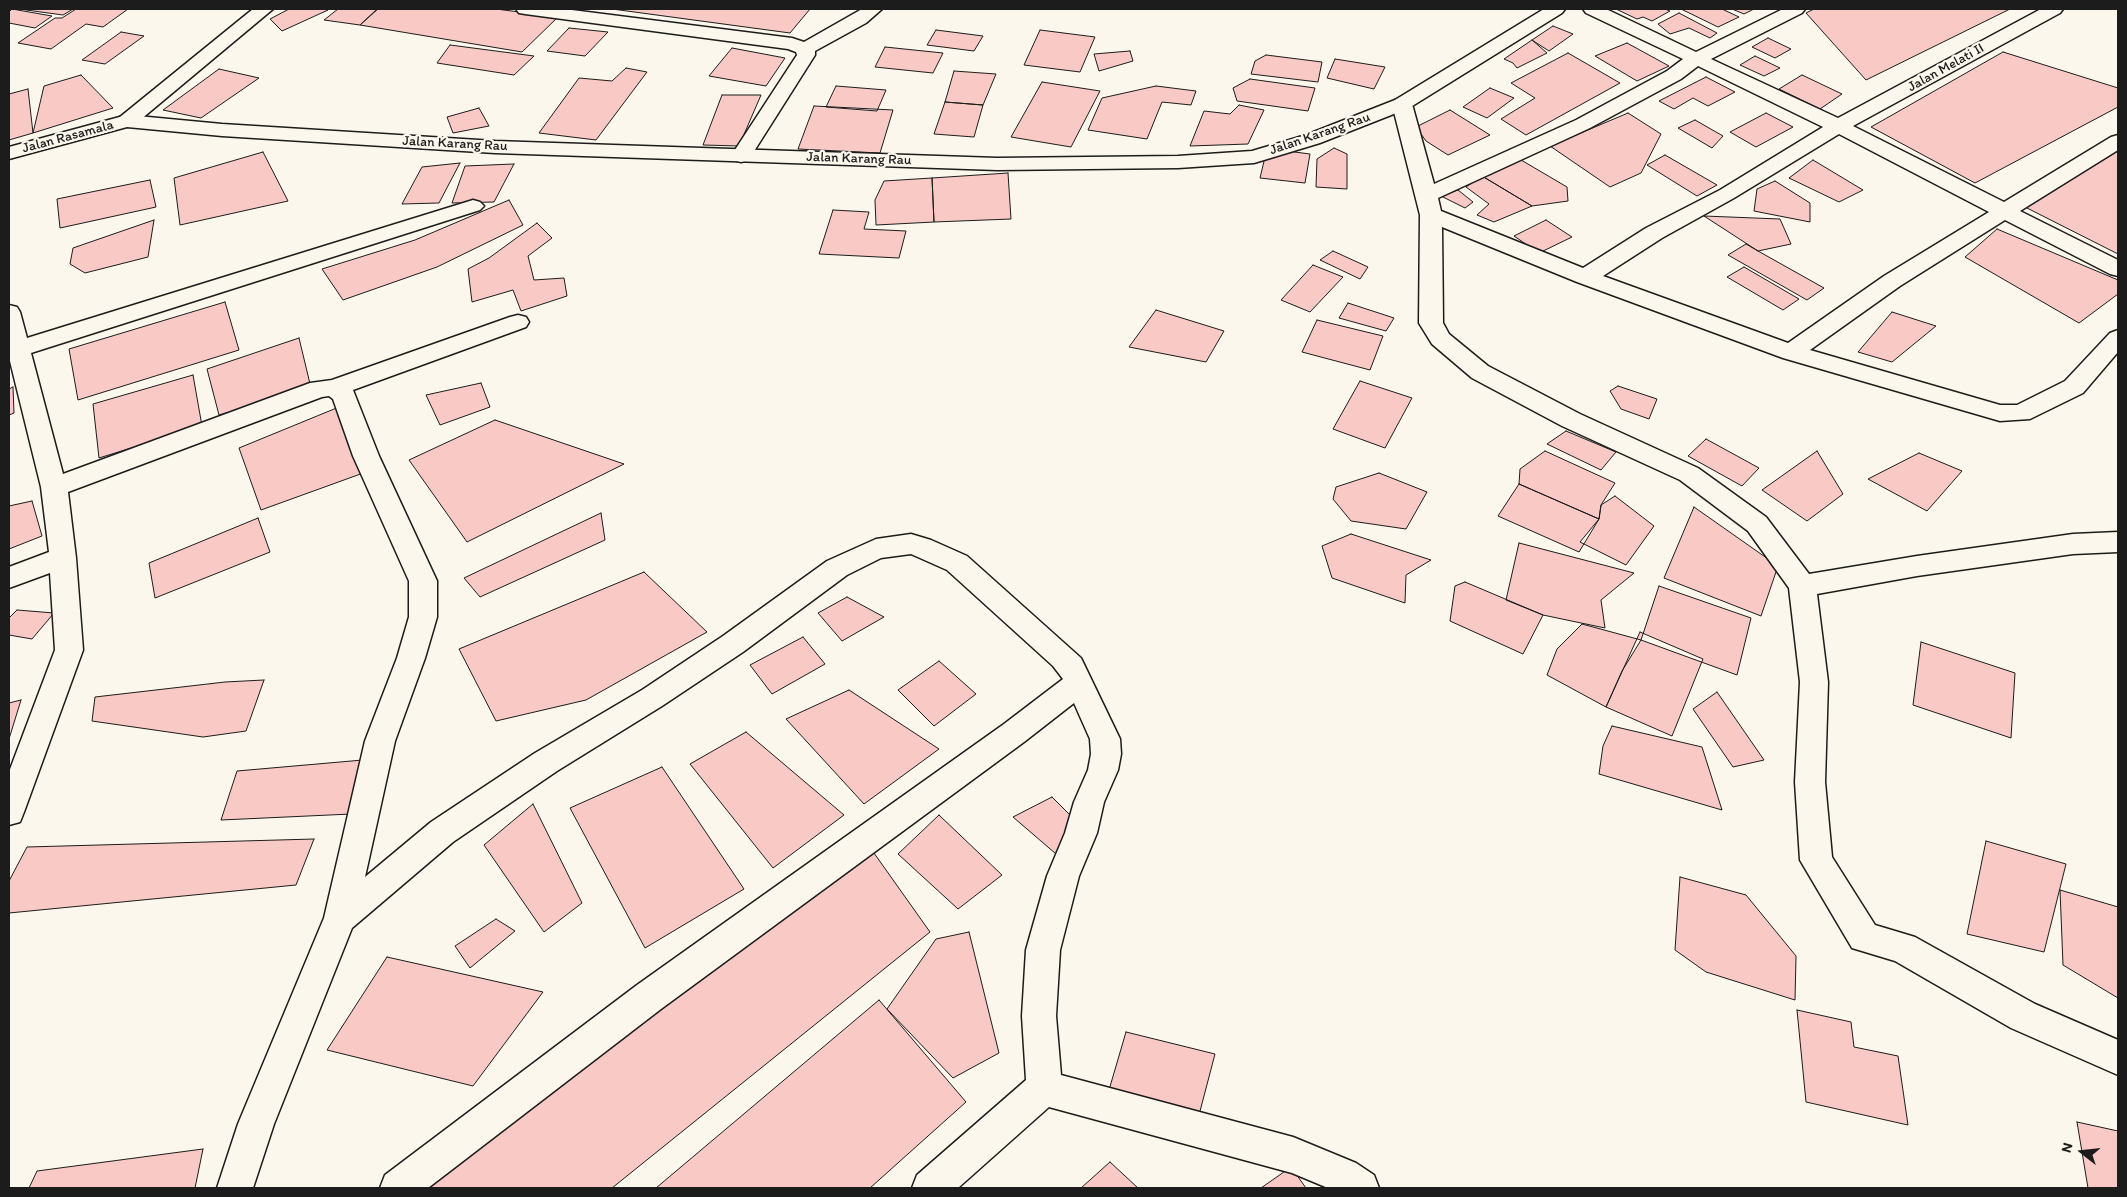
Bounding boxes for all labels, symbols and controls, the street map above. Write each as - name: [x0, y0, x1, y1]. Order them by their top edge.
- street label: Jalan Melati II: [1905, 40, 1987, 96]
- street label: Jalan Karang Rau: [1268, 109, 1372, 159]
- street label: Jalan Rasamala: [20, 117, 116, 157]
- street label: Jalan Karang Rau: [402, 133, 508, 155]
- street label: Jalan Karang Rau: [806, 149, 912, 169]
- north arrow: [2057, 1127, 2107, 1177]
- text: N: [2058, 1141, 2077, 1155]

